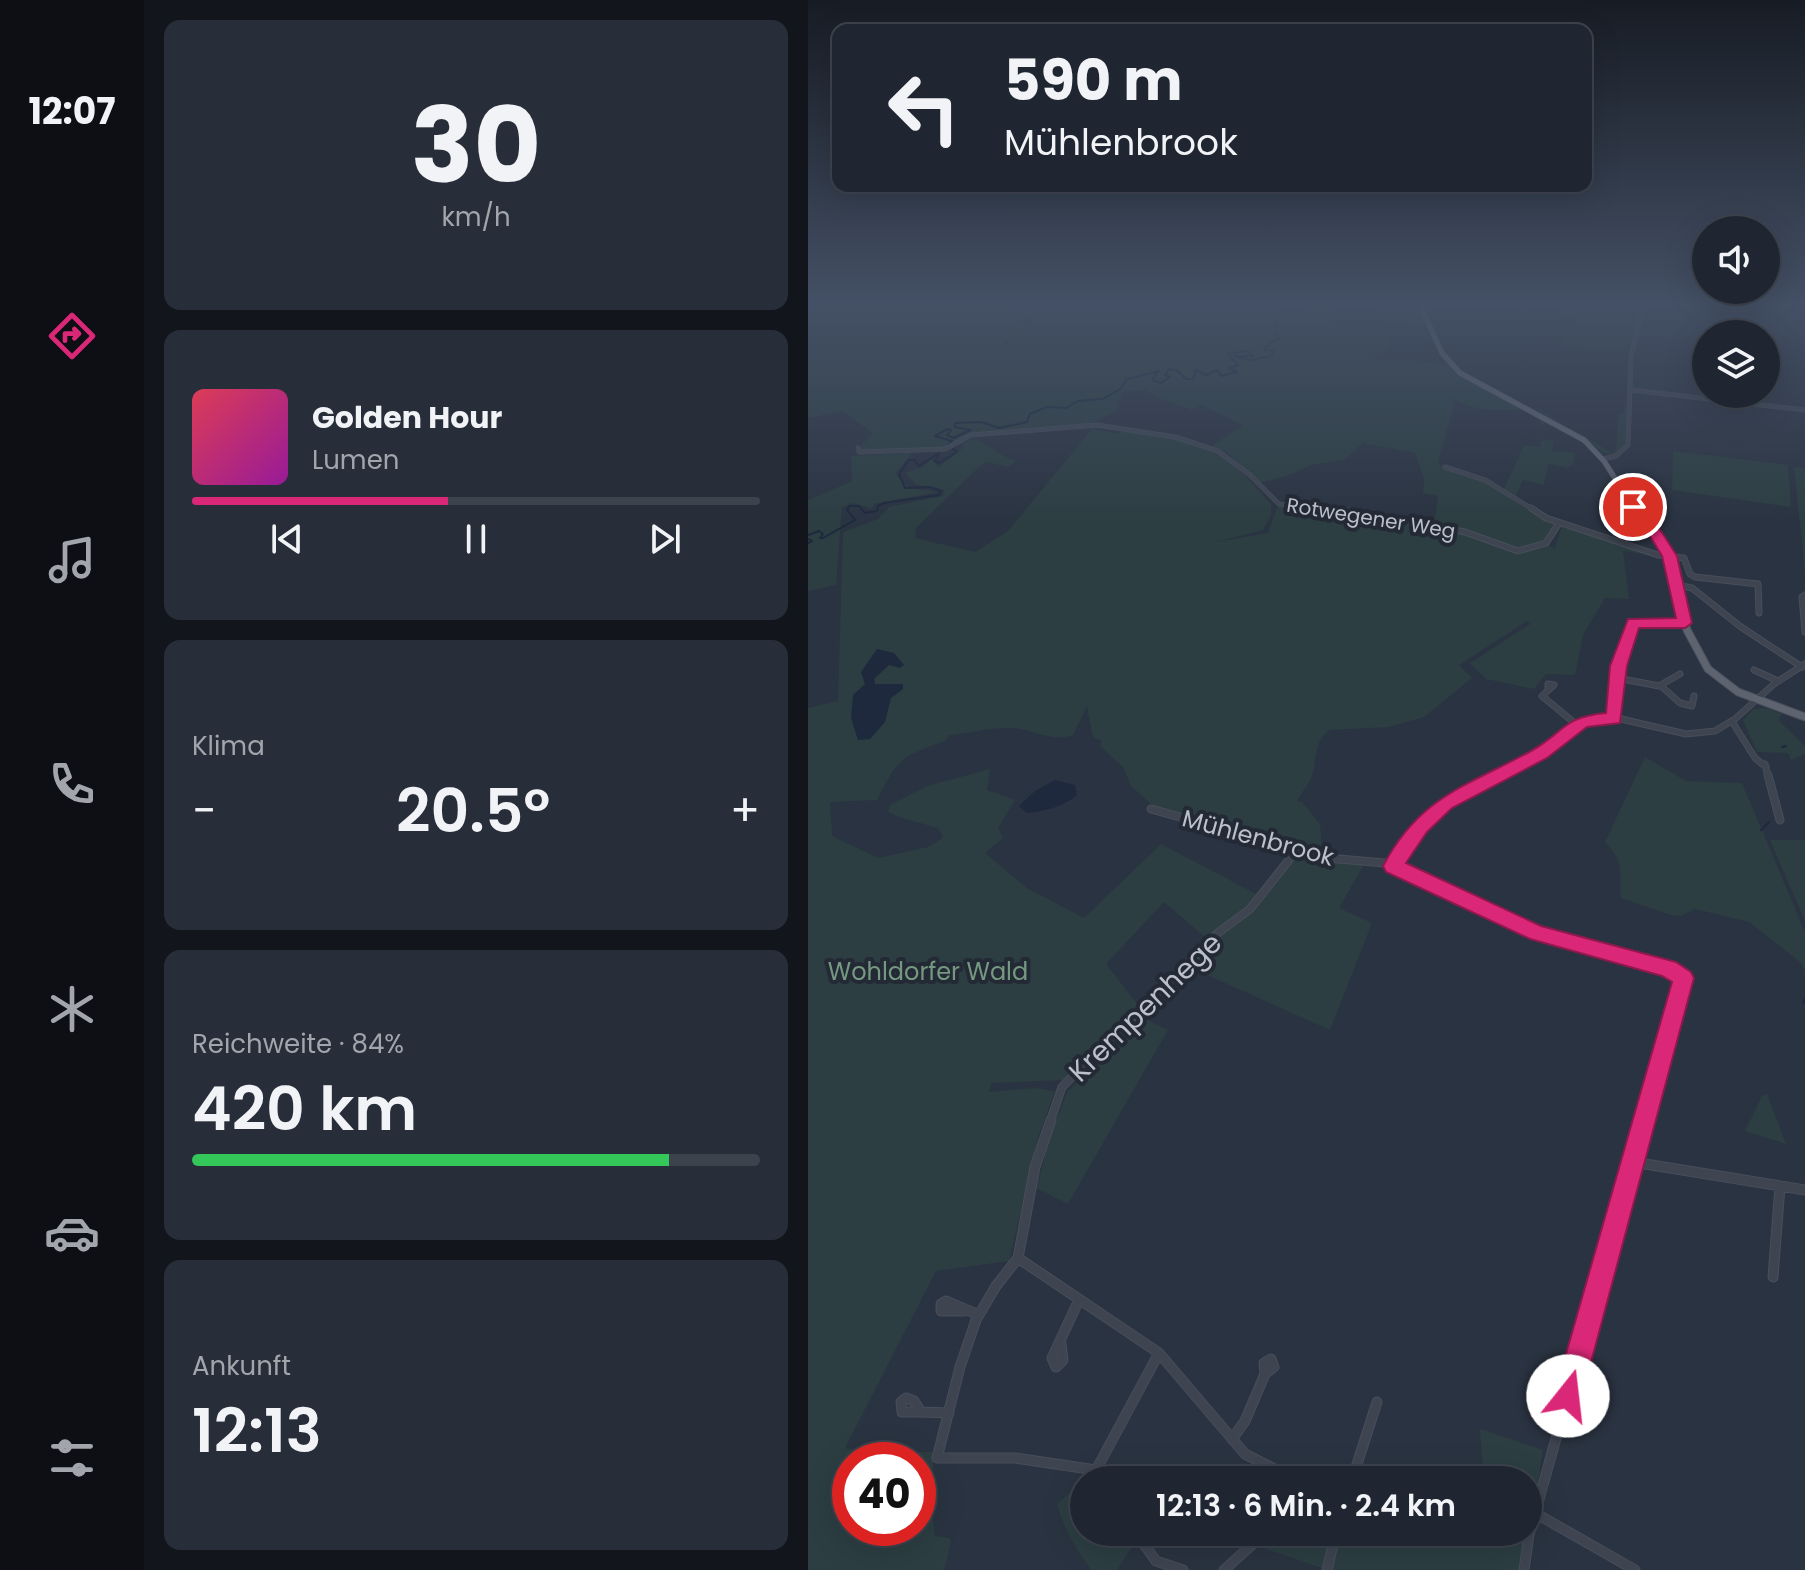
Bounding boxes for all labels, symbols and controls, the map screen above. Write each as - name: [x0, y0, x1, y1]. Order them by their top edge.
- text: 590 m: [1004, 41, 1183, 120]
- icon: left: [872, 56, 976, 160]
- text: 30: [411, 73, 541, 218]
- text: 12:07: [28, 86, 116, 137]
- text: Mühlenbrook: [1004, 117, 1238, 168]
- text: km/h: [441, 199, 511, 235]
- map controls: [1692, 216, 1780, 408]
- button: sound: [1692, 216, 1780, 304]
- icon: directions: [44, 308, 100, 364]
- button: layers: [1692, 320, 1780, 408]
- text: Golden Hour: [312, 396, 502, 439]
- text: Lumen: [312, 442, 399, 478]
- pin: [1599, 473, 1667, 541]
- icon: arrive: [1611, 485, 1655, 529]
- street label: Rotwegener Weg: [1285, 491, 1457, 545]
- icon: previous: [265, 517, 309, 561]
- icon: pause: [454, 517, 498, 561]
- icon: next: [643, 517, 687, 561]
- icon: music: [44, 532, 100, 588]
- text: Klima: [192, 728, 265, 764]
- icon: phone: [44, 756, 100, 812]
- text: 20.5°: [396, 769, 550, 853]
- text: −: [192, 780, 216, 841]
- text: +: [730, 780, 760, 841]
- street label: Mühlenbrook: [1179, 801, 1338, 874]
- street label: Krempenhege: [1060, 924, 1231, 1091]
- park label: Wohldorfer Wald: [828, 955, 1028, 988]
- icon: climate: [44, 981, 100, 1037]
- text: Reichweite · 84%: [192, 1026, 404, 1062]
- text: 420 km: [192, 1067, 417, 1151]
- icon: car: [44, 1205, 100, 1261]
- text: Ankunft: [192, 1348, 291, 1384]
- position arrow: [1526, 1354, 1610, 1438]
- text: 12:13: [192, 1389, 322, 1473]
- icon: filters: [44, 1430, 100, 1486]
- speed limit sign: 40: [832, 1442, 936, 1546]
- text: 12:13 · 6 Min. · 2.4 km: [1156, 1484, 1456, 1527]

